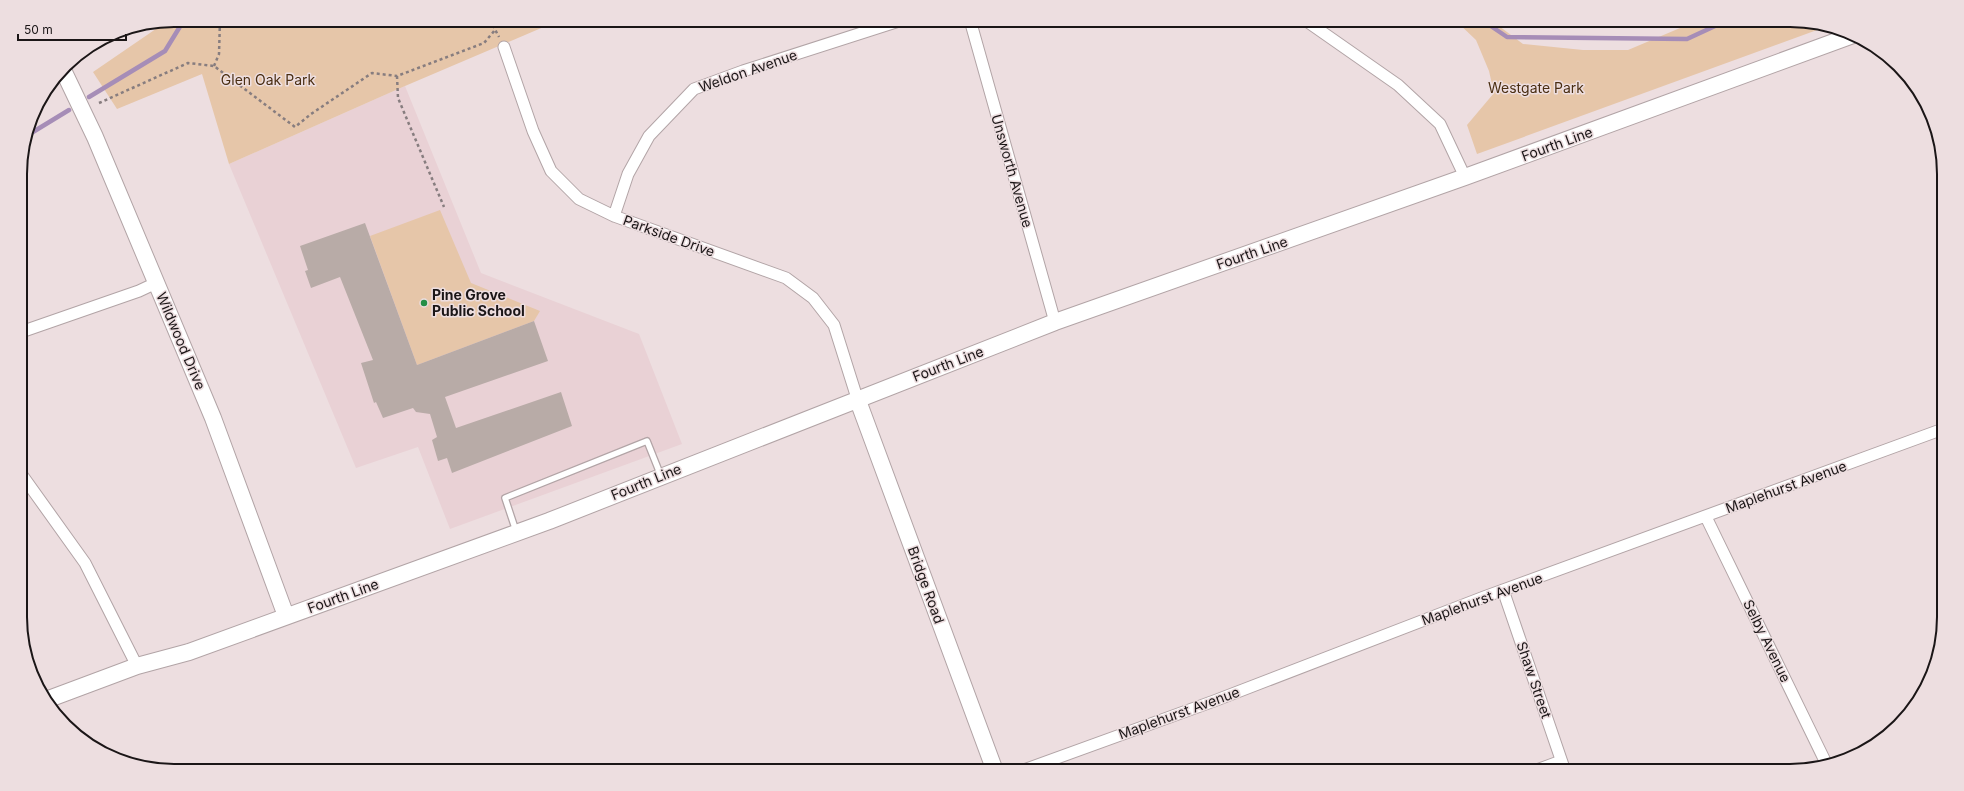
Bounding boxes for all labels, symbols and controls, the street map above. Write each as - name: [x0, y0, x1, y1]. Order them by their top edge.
- scale bar: [18, 16, 126, 42]
- text: 50 m: [24, 22, 53, 37]
- street label: Weldon Avenue: [696, 46, 799, 95]
- park label: Glen Oak Park: [221, 71, 315, 88]
- park label: Westgate Park: [1488, 79, 1584, 96]
- street label: Unsworth Avenue: [988, 112, 1037, 230]
- street label: Fourth Line: [1519, 123, 1595, 164]
- street label: Parkside Drive: [621, 211, 717, 260]
- street label: Fourth Line: [1214, 232, 1290, 273]
- place label: Pine Grove Public School: [432, 286, 525, 319]
- street label: Wildwood Drive: [153, 289, 210, 392]
- marker: Pine Grove Public School: [419, 298, 429, 308]
- street label: Fourth Line: [910, 342, 986, 385]
- street label: Maplehurst Avenue: [1723, 457, 1849, 516]
- street label: Fourth Line: [608, 460, 683, 503]
- street label: Bridge Road: [905, 544, 948, 626]
- street label: Maplehurst Avenue: [1419, 569, 1545, 628]
- street label: Fourth Line: [305, 575, 381, 616]
- street label: Selby Avenue: [1740, 597, 1795, 685]
- street label: Shaw Street: [1513, 639, 1556, 721]
- street label: Maplehurst Avenue: [1116, 683, 1242, 742]

